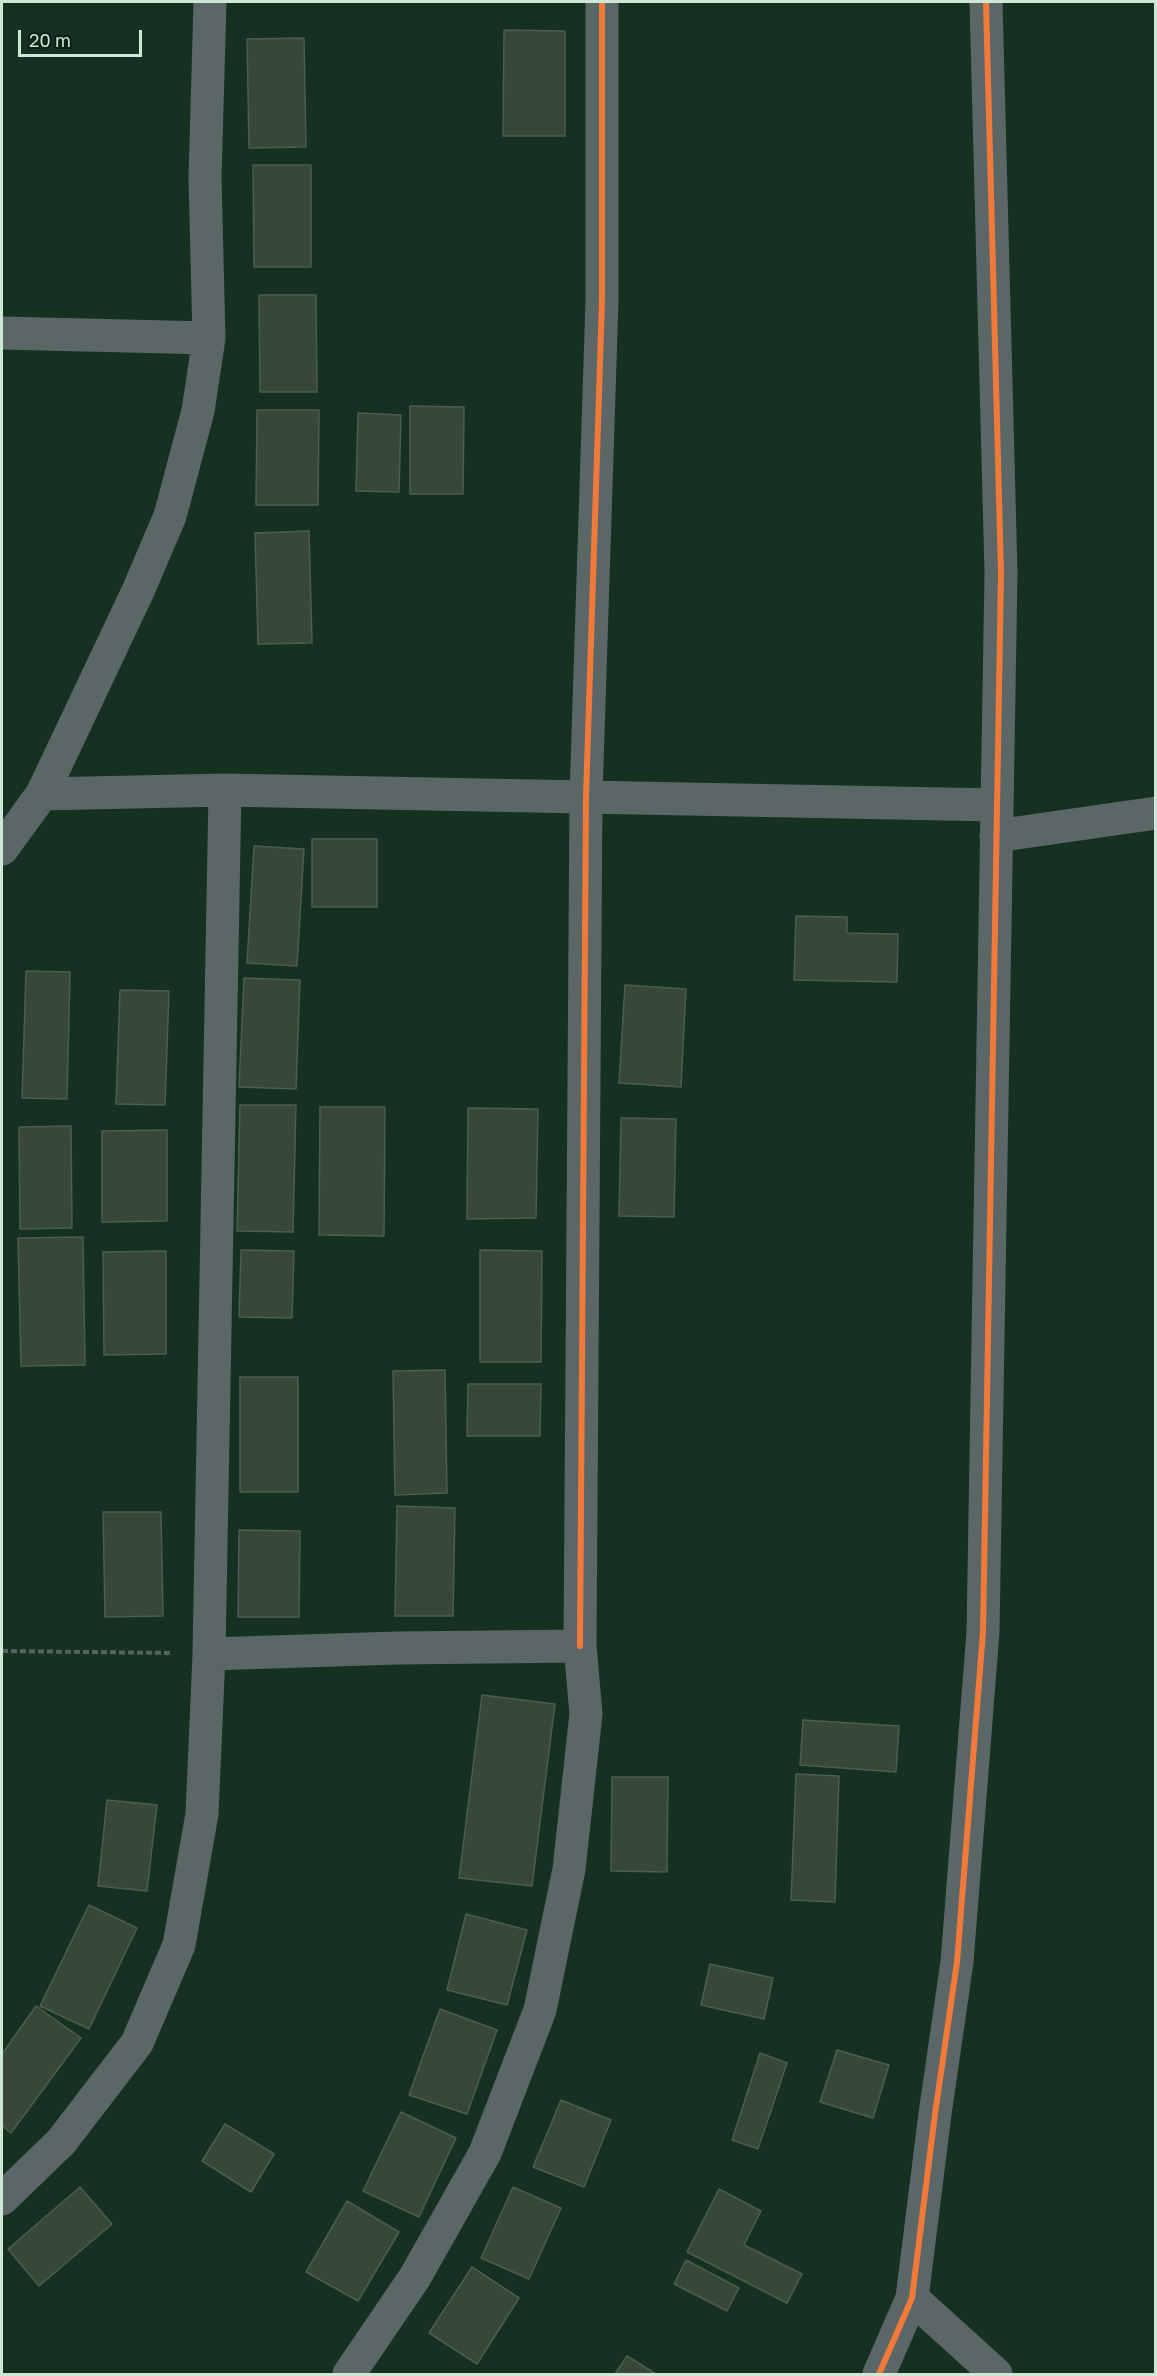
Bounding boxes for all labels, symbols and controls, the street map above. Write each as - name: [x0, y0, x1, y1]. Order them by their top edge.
- scale bar: [21, 18, 146, 56]
- text: 20 m: [29, 29, 71, 51]

